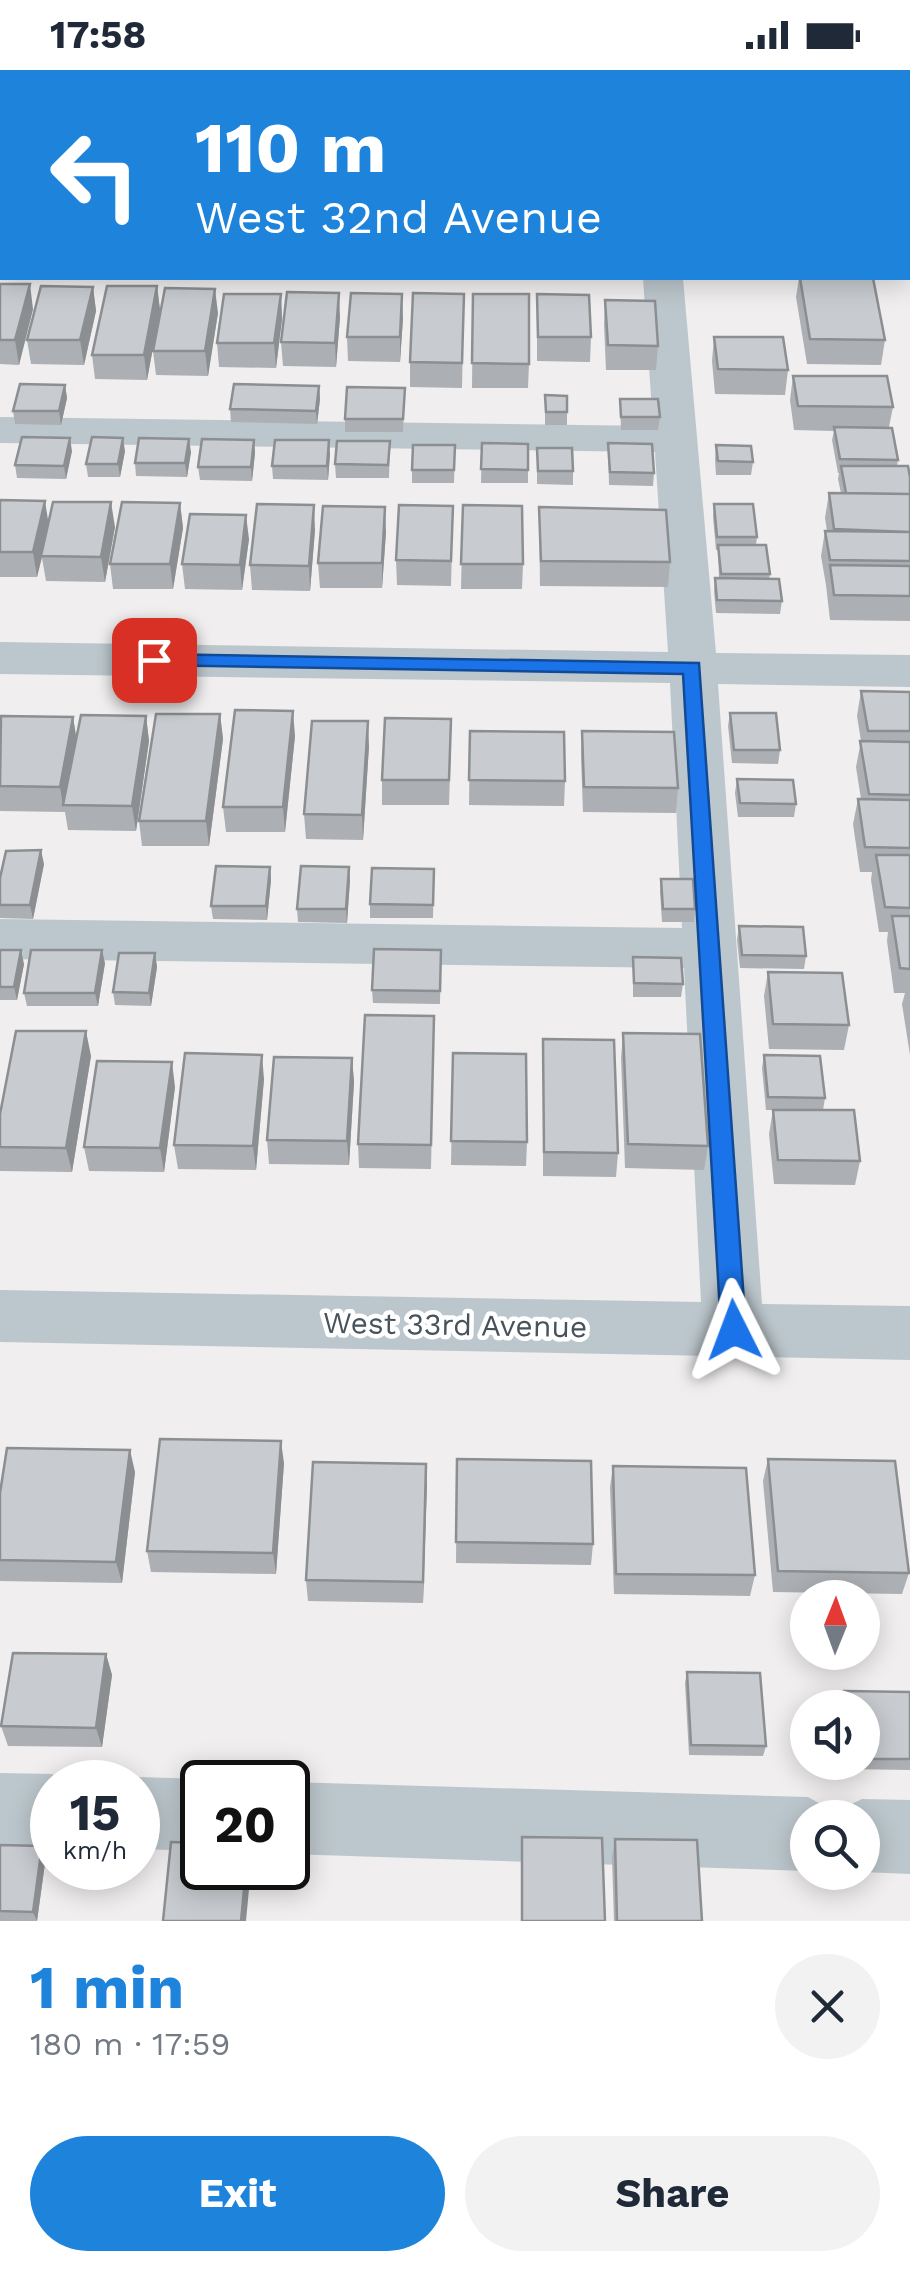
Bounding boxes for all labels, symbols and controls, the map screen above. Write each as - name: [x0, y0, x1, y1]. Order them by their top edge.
- text: 17:58: [50, 13, 146, 57]
- text: 110 m: [195, 107, 386, 189]
- icon: left: [30, 110, 160, 240]
- text: West 32nd Avenue: [195, 191, 602, 244]
- pin: [112, 618, 197, 703]
- icon: arrive: [127, 633, 182, 688]
- position arrow: [682, 1278, 786, 1382]
- street label: West 33rd Avenue: [323, 1305, 588, 1344]
- north arrow: [790, 1580, 880, 1670]
- map controls: [790, 1580, 880, 1890]
- button: sound: [790, 1690, 880, 1780]
- speed limit sign: 20: [180, 1760, 310, 1890]
- text: 15: [70, 1783, 120, 1842]
- button: search: [790, 1800, 880, 1890]
- text: km/h: [63, 1836, 127, 1865]
- text: 1 min: [30, 1952, 184, 2023]
- button: close: [775, 1954, 880, 2059]
- text: 180 m · 17:59: [30, 2025, 230, 2063]
- button: Exit: [30, 2136, 445, 2251]
- button: Share: [465, 2136, 880, 2251]

